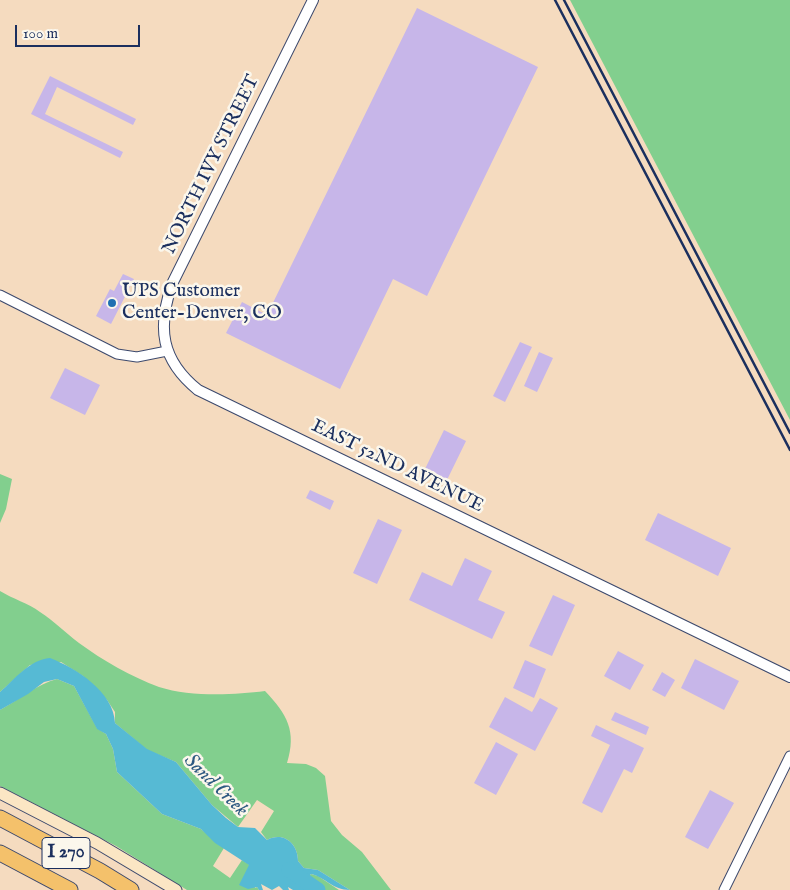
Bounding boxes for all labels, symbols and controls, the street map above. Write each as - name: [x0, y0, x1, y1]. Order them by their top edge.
- scale bar: [18, 15, 142, 47]
- text: 100 m: [23, 24, 58, 43]
- street label: NORTH IVY STREET: [159, 72, 265, 258]
- place label: UPS Customer Center-Denver, CO: [122, 281, 282, 325]
- marker: UPS Customer Center-Denver, CO: [106, 297, 118, 309]
- street label: EAST 52ND AVENUE: [307, 415, 487, 519]
- water label: Sand Creek: [178, 750, 252, 822]
- road number: I 270: [42, 838, 90, 868]

